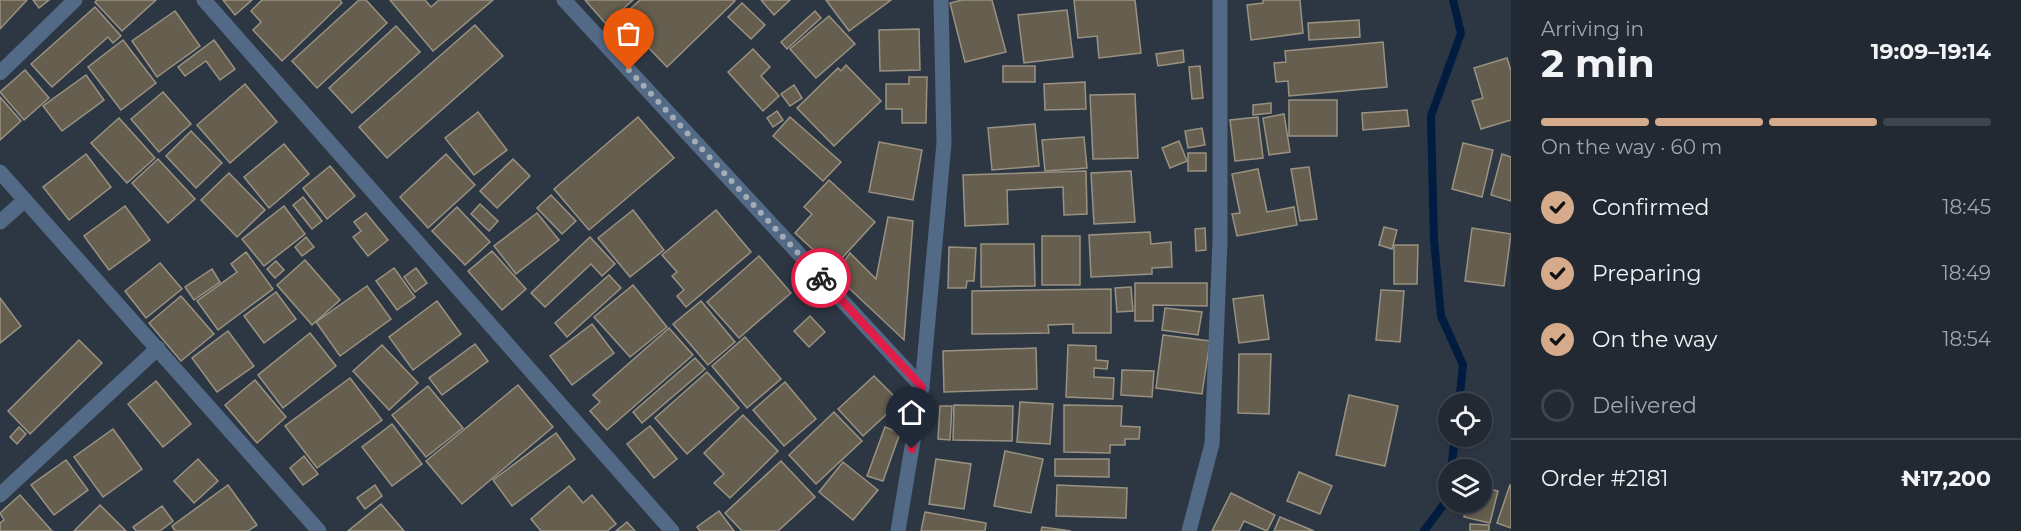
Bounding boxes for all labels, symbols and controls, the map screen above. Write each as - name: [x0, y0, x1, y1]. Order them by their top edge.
- pin: [603, 8, 654, 70]
- icon: bag: [612, 17, 645, 50]
- text: Arriving in: [1541, 17, 1644, 41]
- text: 19:09–19:14: [1871, 38, 1991, 65]
- text: 2 min: [1541, 39, 1655, 87]
- text: On the way · 60 m: [1541, 135, 1722, 159]
- icon: check: [1541, 191, 1574, 224]
- text: Confirmed: [1592, 194, 1709, 221]
- text: 18:45: [1942, 195, 1991, 219]
- courier: [791, 248, 851, 308]
- icon: check: [1541, 257, 1574, 290]
- text: Preparing: [1592, 260, 1701, 287]
- text: 18:49: [1942, 261, 1991, 285]
- icon: bike: [805, 262, 838, 295]
- icon: check: [1541, 323, 1574, 356]
- text: On the way: [1592, 326, 1717, 353]
- text: 18:54: [1942, 327, 1991, 351]
- pin: [886, 387, 937, 449]
- text: Delivered: [1592, 392, 1697, 419]
- map controls: [1438, 393, 1492, 513]
- button: locate: [1438, 393, 1492, 447]
- icon: home: [895, 396, 928, 429]
- button: layers: [1438, 459, 1492, 513]
- text: Order #2181: [1541, 465, 1669, 492]
- text: ₦17,200: [1901, 465, 1991, 492]

